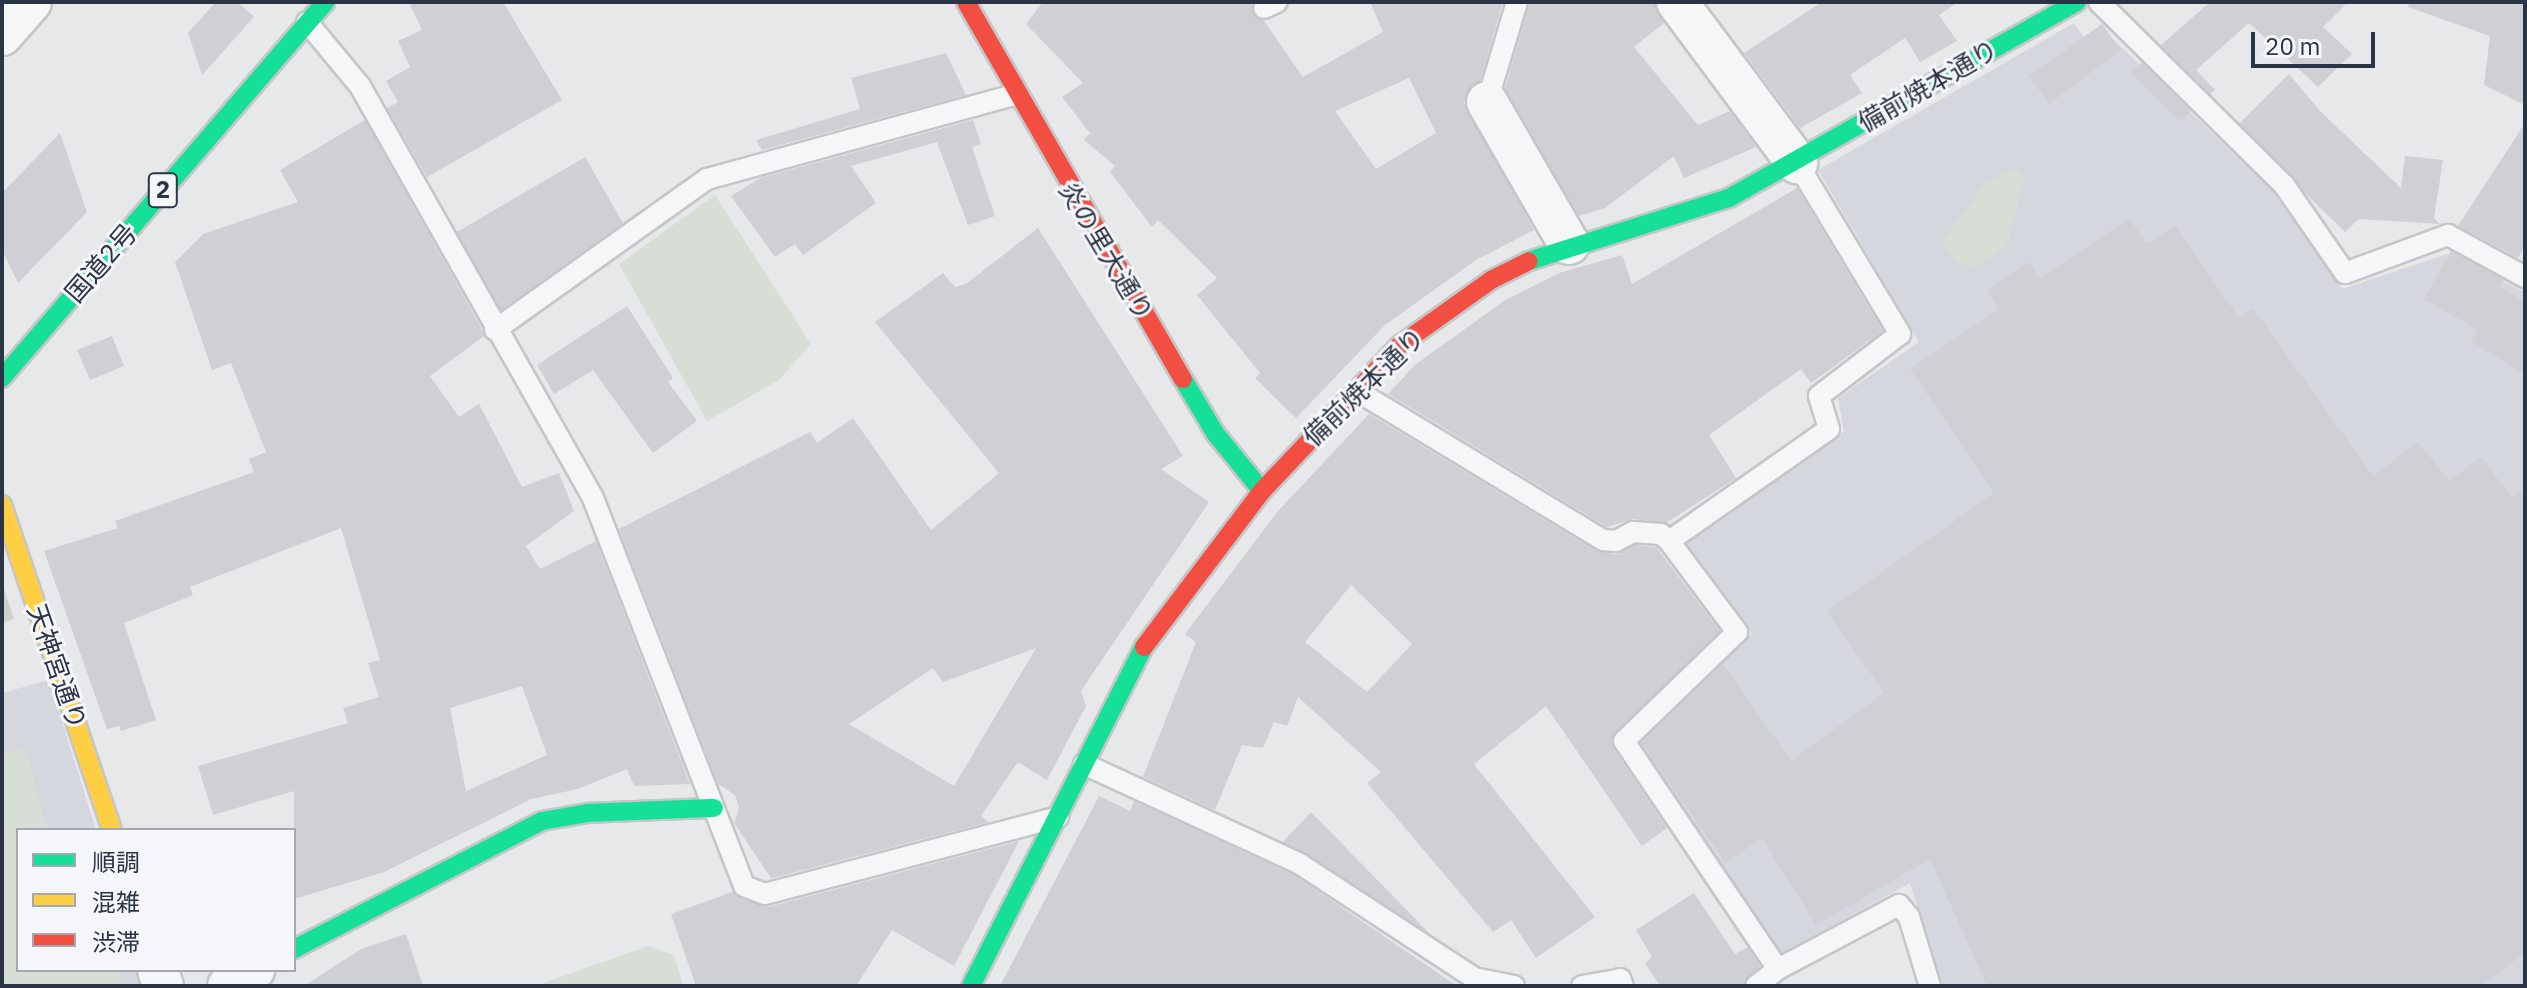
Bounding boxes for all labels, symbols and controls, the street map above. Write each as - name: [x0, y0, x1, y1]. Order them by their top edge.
- scale bar: [2255, 16, 2379, 66]
- text: 20 m: [2265, 30, 2320, 62]
- street label: 備前焼本通り: [1853, 33, 2003, 139]
- road number: 2: [147, 170, 179, 210]
- street label: 炎の里大通り: [1052, 176, 1160, 326]
- street label: 国道2号: [59, 217, 143, 309]
- street label: 備前焼本通り: [1297, 322, 1431, 452]
- street label: 天神宮通り: [21, 600, 93, 734]
- legend: [16, 828, 296, 972]
- text: 順調: [92, 846, 140, 878]
- text: 混雑: [92, 886, 140, 918]
- text: 渋滞: [92, 926, 140, 958]

